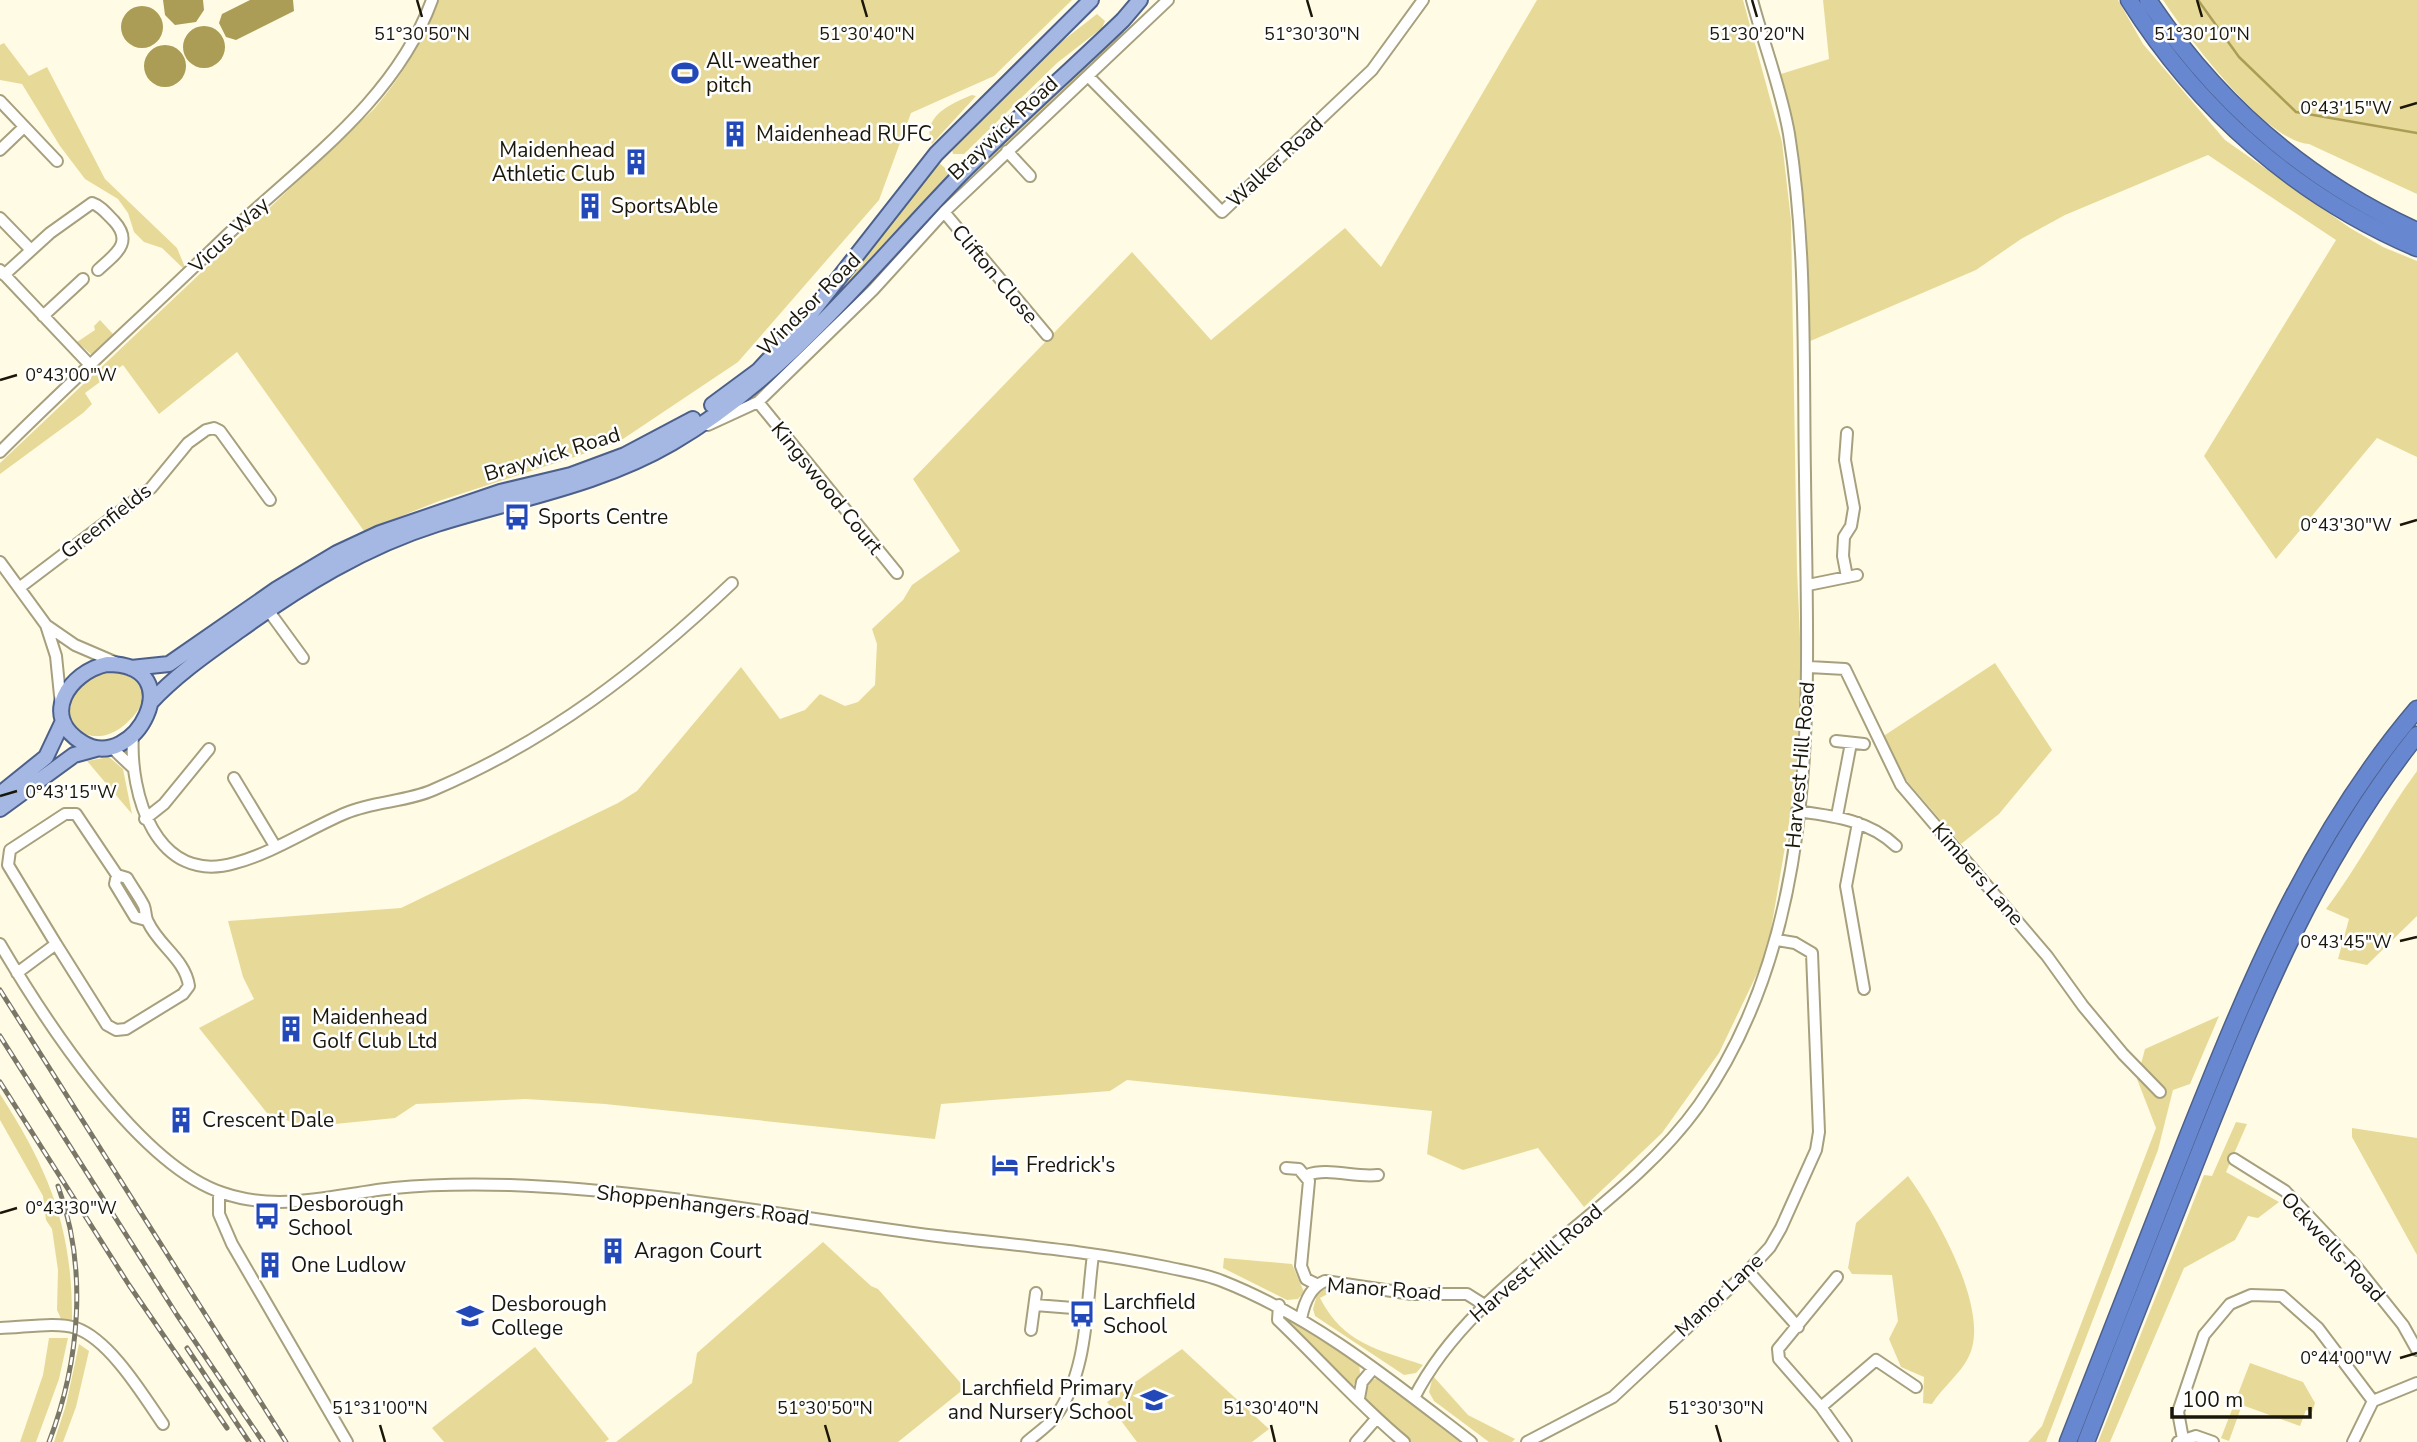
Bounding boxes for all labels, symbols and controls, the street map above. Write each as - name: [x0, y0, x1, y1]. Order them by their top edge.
- text: 51°30'50"N: [374, 22, 470, 46]
- text: 51°30'40"N: [819, 22, 915, 46]
- text: 51°30'30"N: [1264, 22, 1360, 46]
- text: 51°30'20"N: [1709, 22, 1805, 46]
- text: 51°30'10"N: [2154, 22, 2250, 46]
- place label: All-weather pitch: [706, 47, 820, 99]
- sports icon: All-weather pitch: [670, 58, 700, 88]
- street label: Braywick Road: [942, 70, 1064, 186]
- text: 0°43'15"W: [2300, 96, 2392, 120]
- street label: Walker Road: [1221, 110, 1329, 214]
- building icon: Maidenhead RUFC: [720, 119, 750, 149]
- place label: Maidenhead RUFC: [756, 120, 932, 148]
- place label: Maidenhead Athletic Club: [492, 136, 615, 188]
- building icon: Maidenhead Athletic Club: [621, 147, 651, 177]
- street label: Vicus Way: [182, 190, 275, 280]
- building icon: SportsAble: [575, 191, 605, 221]
- place label: SportsAble: [611, 192, 718, 220]
- street label: Clifton Close: [945, 219, 1045, 329]
- street label: Windsor Road: [751, 246, 867, 362]
- text: 0°43'00"W: [25, 363, 117, 387]
- street label: Kingswood Court: [765, 416, 890, 561]
- street label: Braywick Road: [481, 420, 623, 488]
- street label: Greenfields: [55, 477, 157, 565]
- bus stop icon: Sports Centre: [502, 502, 532, 532]
- place label: Sports Centre: [538, 503, 668, 531]
- text: 0°43'30"W: [2300, 513, 2392, 537]
- street label: Harvest Hill Road: [1779, 680, 1821, 850]
- text: 0°43'15"W: [25, 780, 117, 804]
- street label: Kimbers Lane: [1925, 817, 2031, 931]
- text: 0°43'45"W: [2300, 930, 2392, 954]
- place label: Maidenhead Golf Club Ltd: [312, 1003, 438, 1055]
- building icon: Maidenhead Golf Club Ltd: [276, 1014, 306, 1044]
- building icon: Crescent Dale: [166, 1105, 196, 1135]
- place label: Crescent Dale: [202, 1106, 334, 1134]
- hotel icon: Fredrick's: [990, 1150, 1020, 1180]
- place label: Fredrick's: [1026, 1151, 1115, 1179]
- street label: Shoppenhangers Road: [595, 1178, 811, 1232]
- street label: Ockwells Road: [2275, 1186, 2391, 1308]
- place label: Desborough School: [288, 1190, 404, 1242]
- text: 0°43'30"W: [25, 1196, 117, 1220]
- street label: Harvest Hill Road: [1464, 1198, 1608, 1328]
- bus stop icon: Desborough School: [252, 1201, 282, 1231]
- building icon: Aragon Court: [598, 1236, 628, 1266]
- place label: Aragon Court: [634, 1237, 762, 1265]
- street label: Manor Lane: [1669, 1247, 1769, 1343]
- building icon: One Ludlow: [255, 1250, 285, 1280]
- place label: One Ludlow: [291, 1251, 406, 1279]
- street label: Manor Road: [1326, 1271, 1442, 1307]
- place label: Larchfield School: [1103, 1288, 1196, 1340]
- place label: Desborough College: [491, 1290, 607, 1342]
- bus stop icon: Larchfield School: [1067, 1299, 1097, 1329]
- school or university icon: Desborough College: [455, 1301, 485, 1331]
- text: 0°44'00"W: [2300, 1346, 2392, 1370]
- place label: Larchfield Primary and Nursery School: [948, 1374, 1134, 1426]
- scale bar: [2172, 1376, 2310, 1420]
- school or university icon: Larchfield Primary and Nursery School: [1139, 1385, 1169, 1415]
- text: 100 m: [2182, 1386, 2243, 1414]
- text: 51°31'00"N: [332, 1396, 428, 1420]
- text: 51°30'50"N: [777, 1396, 873, 1420]
- text: 51°30'40"N: [1223, 1396, 1319, 1420]
- text: 51°30'30"N: [1668, 1396, 1764, 1420]

